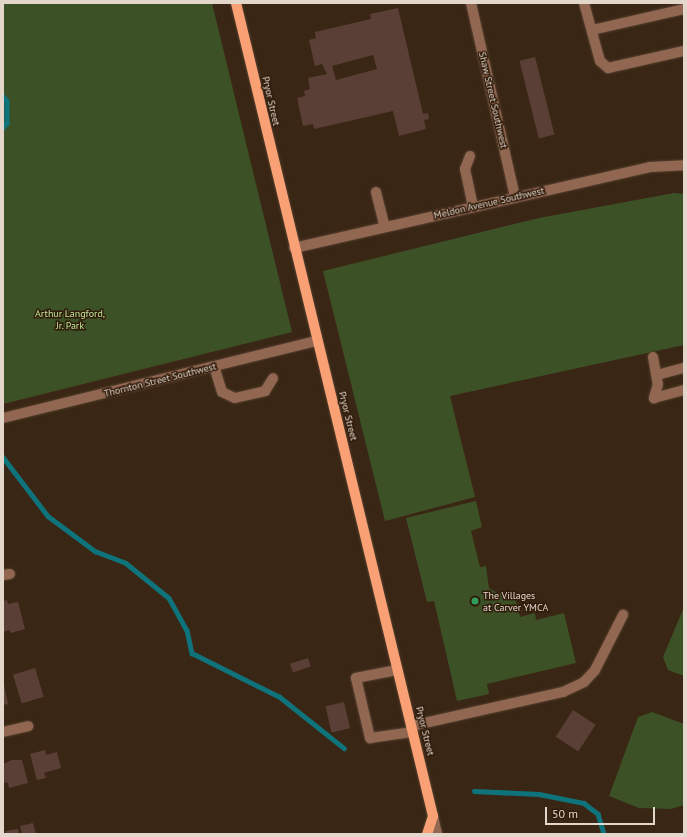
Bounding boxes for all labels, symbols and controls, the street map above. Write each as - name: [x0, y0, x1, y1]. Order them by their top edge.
- street label: Shaw Street Southwest: [476, 51, 510, 149]
- street label: Pryor Street: [260, 75, 282, 127]
- street label: Meldon Avenue Southwest: [432, 184, 546, 222]
- park label: Arthur Langford, Jr. Park: [35, 307, 105, 330]
- street label: Thornton Street Southwest: [103, 360, 217, 400]
- street label: Pryor Street: [336, 390, 360, 442]
- place label: The Villages at Carver YMCA: [483, 589, 549, 612]
- marker: The Villages at Carver YMCA: [470, 596, 480, 606]
- street label: Pryor Street: [413, 705, 437, 757]
- scale bar: [547, 799, 657, 825]
- text: 50 m: [552, 806, 578, 821]

